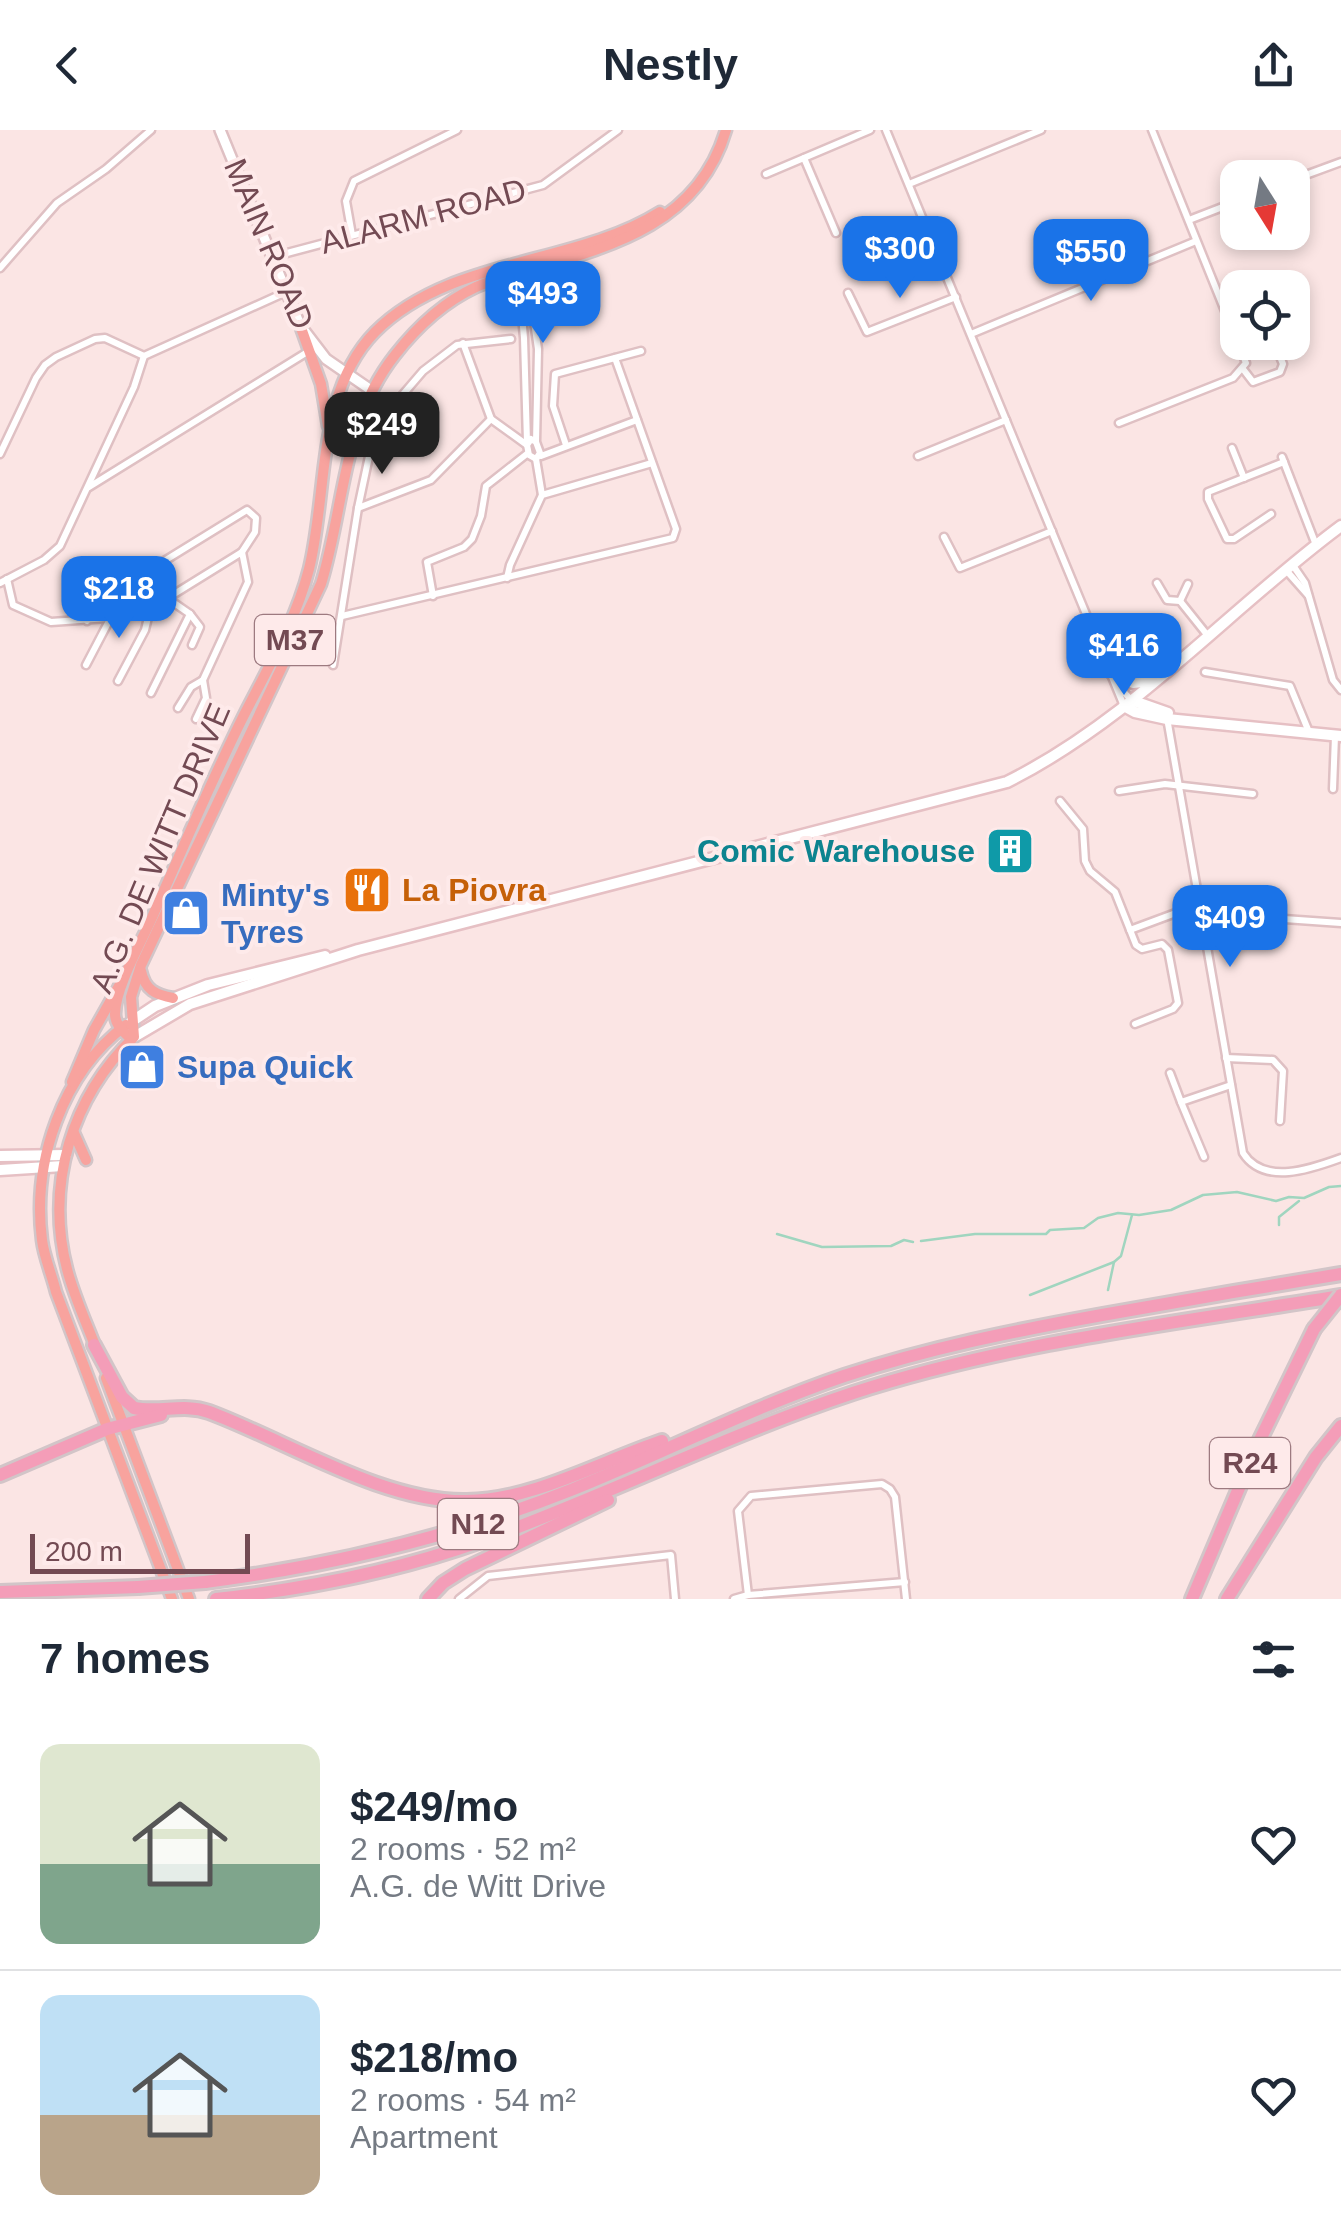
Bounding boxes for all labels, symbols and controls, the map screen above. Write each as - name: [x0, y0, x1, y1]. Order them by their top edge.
- icon: back: [40, 38, 95, 93]
- icon: share: [1246, 38, 1301, 93]
- text: Nestly: [603, 39, 738, 90]
- street label: MAIN ROAD: [217, 154, 321, 334]
- north arrow: [1220, 160, 1310, 250]
- map controls: [1220, 160, 1310, 360]
- street label: ALARM ROAD: [316, 171, 530, 261]
- pin: $300: [841, 216, 959, 301]
- pin: $550: [1032, 219, 1150, 304]
- text: $300: [864, 230, 936, 266]
- text: $550: [1055, 233, 1127, 269]
- pin: $493: [484, 261, 602, 346]
- button: locate: [1220, 270, 1310, 360]
- text: $493: [507, 275, 579, 311]
- pin: $249: [323, 392, 441, 477]
- text: $249: [346, 406, 418, 442]
- pin: $218: [60, 556, 178, 641]
- text: $218: [83, 570, 155, 606]
- pin: $416: [1065, 613, 1183, 698]
- road number: M37: [255, 615, 335, 665]
- text: $416: [1088, 627, 1160, 663]
- street label: A.G. DE WITT DRIVE: [83, 698, 237, 998]
- building icon: Comic Warehouse: [984, 825, 1036, 877]
- place label: Comic Warehouse: [697, 833, 975, 869]
- restaurant icon: La Piovra: [341, 864, 393, 916]
- place label: La Piovra: [402, 872, 546, 908]
- place label: Minty's Tyres: [221, 877, 330, 950]
- pin: $409: [1171, 885, 1289, 970]
- shop icon: Minty's Tyres: [160, 887, 212, 939]
- text: $409: [1194, 899, 1266, 935]
- shop icon: Supa Quick: [116, 1041, 168, 1093]
- place label: Supa Quick: [177, 1049, 353, 1085]
- road number: R24: [1210, 1438, 1290, 1488]
- road number: N12: [438, 1499, 518, 1549]
- scale bar: [30, 1529, 250, 1574]
- text: 200 m: [45, 1536, 123, 1567]
- icon: filters: [1246, 1632, 1301, 1687]
- text: 7 homes: [40, 1635, 210, 1682]
- text: $249/mo: [350, 1783, 518, 1830]
- icon: home: [120, 1784, 240, 1904]
- icon: heart: [1246, 1817, 1301, 1872]
- text: 2 rooms · 52 m²: [350, 1831, 576, 1867]
- text: A.G. de Witt Drive: [350, 1868, 606, 1904]
- text: $218/mo: [350, 2034, 518, 2081]
- icon: home: [120, 2035, 240, 2155]
- icon: heart: [1246, 2068, 1301, 2123]
- text: 2 rooms · 54 m²: [350, 2082, 576, 2118]
- text: Apartment: [350, 2119, 498, 2155]

